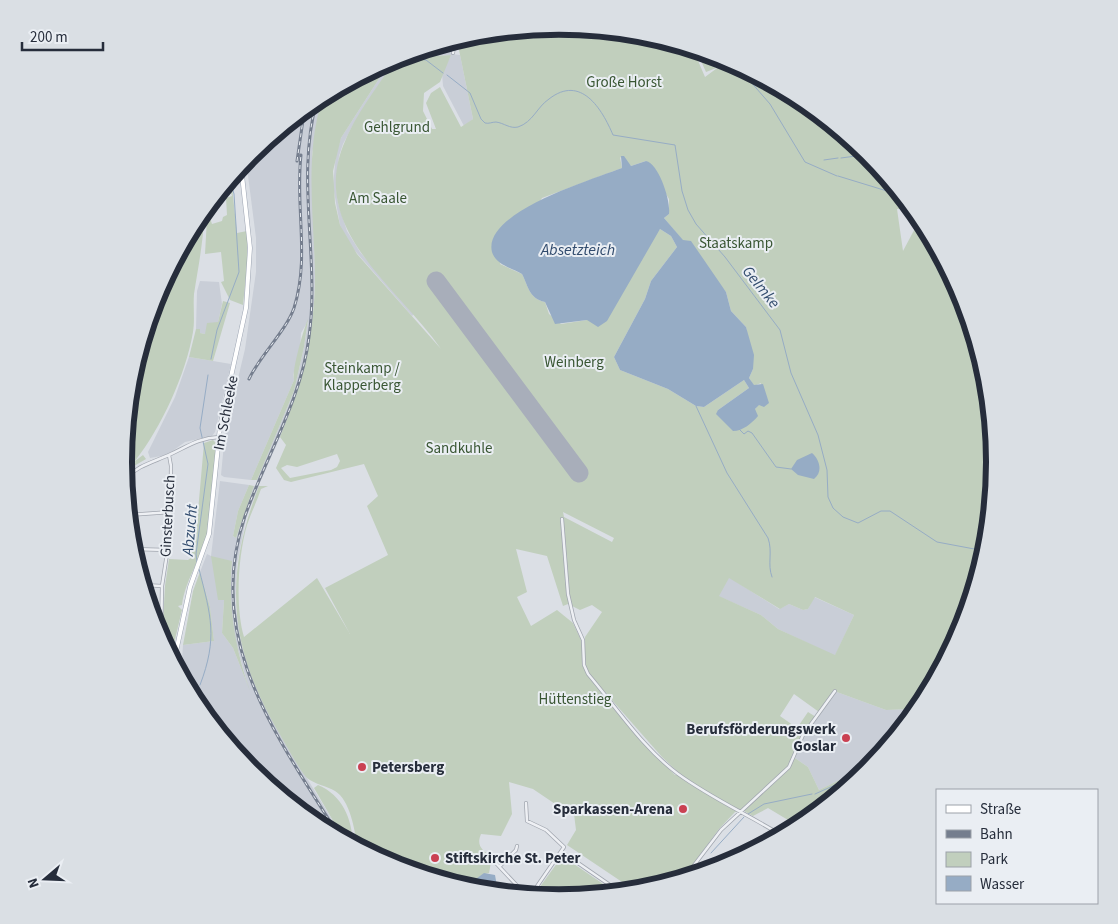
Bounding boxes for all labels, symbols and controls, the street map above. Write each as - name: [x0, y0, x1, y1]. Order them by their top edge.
- scale bar: [22, 20, 104, 52]
- text: 200 m: [30, 27, 68, 48]
- park label: Große Horst: [586, 72, 662, 93]
- park label: Gehlgrund: [364, 117, 430, 138]
- park label: Am Saale: [349, 188, 407, 209]
- park label: Staatskamp: [699, 233, 773, 254]
- water label: Absetzteich: [540, 239, 615, 261]
- water label: Gelmke: [737, 261, 785, 313]
- park label: Weinberg: [544, 352, 604, 373]
- park label: Steinkamp / Klapperberg: [323, 358, 401, 396]
- street label: Im Schleeke: [208, 374, 244, 452]
- park label: Sandkuhle: [426, 438, 492, 459]
- street label: Ginsterbusch: [155, 474, 181, 558]
- water label: Abzucht: [177, 503, 203, 558]
- park label: Hüttenstieg: [539, 689, 612, 710]
- place label: Berufsförderungswerk Goslar: [686, 719, 837, 757]
- marker: Berufsförderungswerk Goslar: [840, 732, 852, 744]
- place label: Petersberg: [372, 757, 444, 778]
- marker: Petersberg: [356, 761, 368, 773]
- legend: [936, 789, 1098, 904]
- place label: Sparkassen-Arena: [553, 799, 673, 820]
- text: Straße: [980, 799, 1021, 820]
- marker: Sparkassen-Arena: [677, 803, 689, 815]
- text: Bahn: [980, 824, 1013, 845]
- place label: Stiftskirche St. Peter: [445, 848, 581, 869]
- text: Park: [980, 849, 1009, 870]
- marker: Stiftskirche St. Peter: [429, 852, 441, 864]
- north arrow: [20, 854, 70, 904]
- text: Wasser: [980, 874, 1025, 895]
- text: N: [23, 875, 45, 891]

